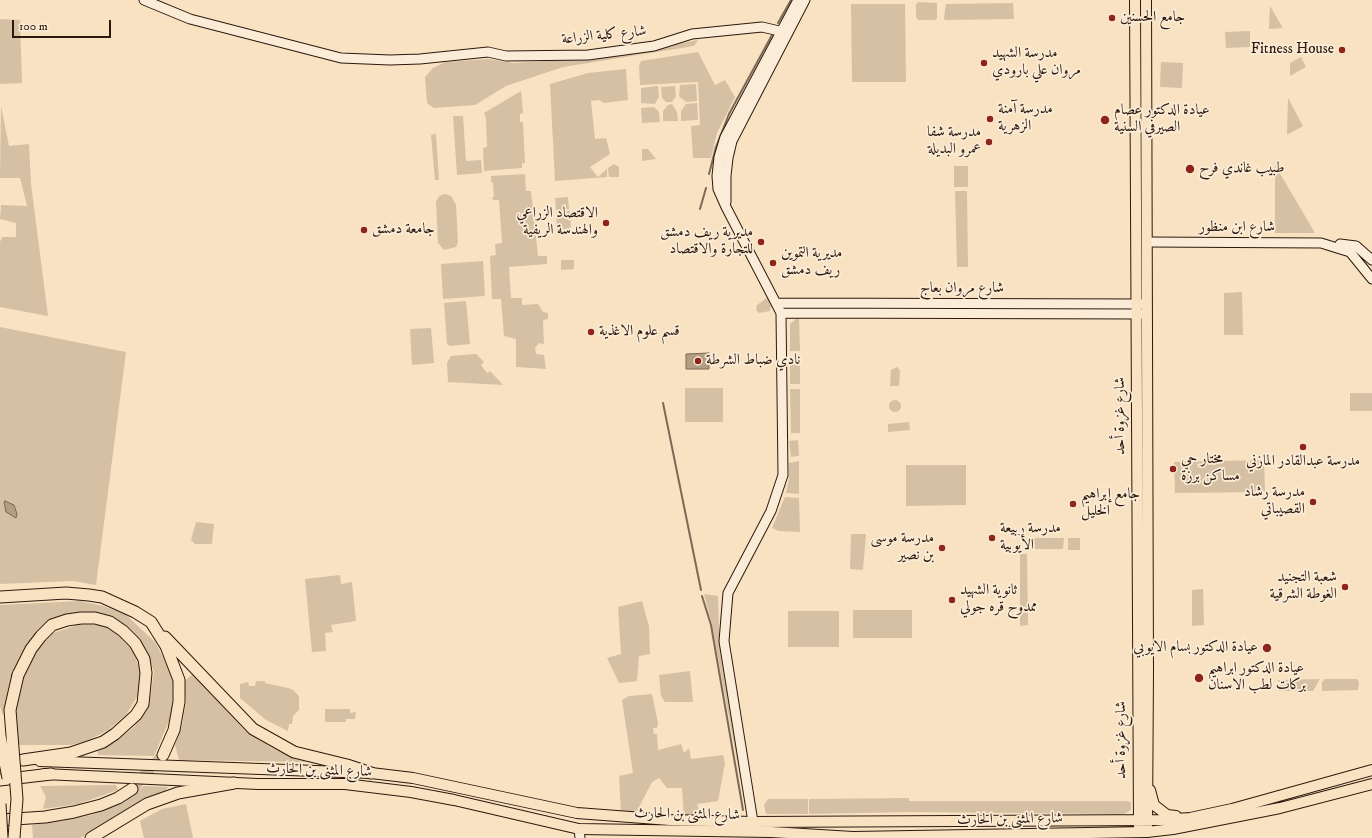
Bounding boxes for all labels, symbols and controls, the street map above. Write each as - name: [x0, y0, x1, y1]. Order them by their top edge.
- place label: جامع الحسنين: [1120, 9, 1185, 27]
- scale bar: [14, 12, 113, 38]
- marker: جامع الحسنين: [1107, 13, 1117, 23]
- text: 100 m: [19, 19, 48, 34]
- street label: شارع كلية الزراعة: [561, 23, 647, 49]
- place label: Fitness House: [1251, 41, 1334, 59]
- place label: مدرسة الشهيد مروان علي بارودي: [992, 45, 1081, 80]
- marker: Fitness House: [1337, 45, 1347, 55]
- marker: مدرسة الشهيد مروان علي بارودي: [979, 58, 989, 68]
- place label: مدرسة آمنة الزهرية: [998, 101, 1053, 136]
- place label: عيادة الدكتور عصام الصيرفي السنية: [1114, 102, 1210, 137]
- marker: مدرسة آمنة الزهرية: [985, 114, 995, 124]
- marker: عيادة الدكتور عصام الصيرفي السنية: [1099, 114, 1111, 126]
- place label: مدرسة شفا عمرو البديلة: [927, 124, 981, 159]
- marker: مدرسة شفا عمرو البديلة: [984, 137, 994, 147]
- place label: طبيب غاندي فرح: [1199, 160, 1284, 178]
- marker: طبيب غاندي فرح: [1184, 163, 1196, 175]
- place label: الاقتصاد الزراعي والهندسة الريفية: [517, 205, 598, 240]
- marker: الاقتصاد الزراعي والهندسة الريفية: [601, 218, 611, 228]
- street label: شارع ابن منظور: [1199, 219, 1275, 237]
- place label: جامعة دمشق: [372, 221, 435, 239]
- place label: مديرية ريف دمشق للتجارة والاقتصاد: [660, 224, 753, 259]
- marker: جامعة دمشق: [359, 225, 369, 235]
- marker: مديرية ريف دمشق للتجارة والاقتصاد: [756, 237, 766, 247]
- place label: مديرية التموين ريف دمشق: [781, 245, 842, 280]
- marker: مديرية التموين ريف دمشق: [768, 258, 778, 268]
- street label: شارع مروان بعاج: [920, 280, 1004, 298]
- place label: قسم علوم الاغذية: [599, 323, 680, 341]
- marker: قسم علوم الاغذية: [586, 327, 596, 337]
- place label: نادي ضباط الشرطة: [706, 352, 800, 370]
- marker: نادي ضباط الشرطة: [693, 356, 703, 366]
- street label: شارع غزوة أحد: [1112, 377, 1130, 455]
- marker: مدرسة عبدالقادر المازني: [1298, 442, 1308, 452]
- place label: مختار حي مساكن برزة: [1181, 451, 1240, 486]
- place label: مدرسة عبدالقادر المازني: [1246, 453, 1360, 471]
- marker: مختار حي مساكن برزة: [1168, 464, 1178, 474]
- place label: مدرسة رشاد القصيباتي: [1244, 484, 1305, 519]
- place label: جامع إبراهيم الخليل: [1081, 486, 1140, 521]
- marker: مدرسة رشاد القصيباتي: [1308, 497, 1318, 507]
- marker: جامع إبراهيم الخليل: [1068, 499, 1078, 509]
- place label: مدرسة ربيعة الأيوبية: [1000, 520, 1061, 555]
- place label: مدرسة موسى بن نصير: [871, 530, 934, 565]
- marker: مدرسة ربيعة الأيوبية: [987, 533, 997, 543]
- marker: مدرسة موسى بن نصير: [937, 543, 947, 553]
- place label: شعبة التجنيد الغوطة الشرقية: [1269, 569, 1337, 604]
- place label: ثانوية الشهيد ممدوح قره جولي: [960, 582, 1037, 617]
- marker: شعبة التجنيد الغوطة الشرقية: [1340, 582, 1350, 592]
- marker: ثانوية الشهيد ممدوح قره جولي: [947, 595, 957, 605]
- place label: عيادة الدكتور بسام الايوبي: [1133, 639, 1258, 657]
- marker: عيادة الدكتور بسام الايوبي: [1261, 642, 1273, 654]
- place label: عيادة الدكتور ابراهيم بركات لطب الاسنان: [1208, 660, 1306, 695]
- marker: عيادة الدكتور ابراهيم بركات لطب الاسنان: [1193, 672, 1205, 684]
- street label: شارع غزوة أحد: [1113, 701, 1131, 779]
- street label: شارع المثنى بن الحارث: [266, 760, 372, 782]
- street label: شارع المثنى بن الحارث: [634, 805, 740, 825]
- street label: شارع المثنى بن الحارث: [957, 810, 1063, 830]

